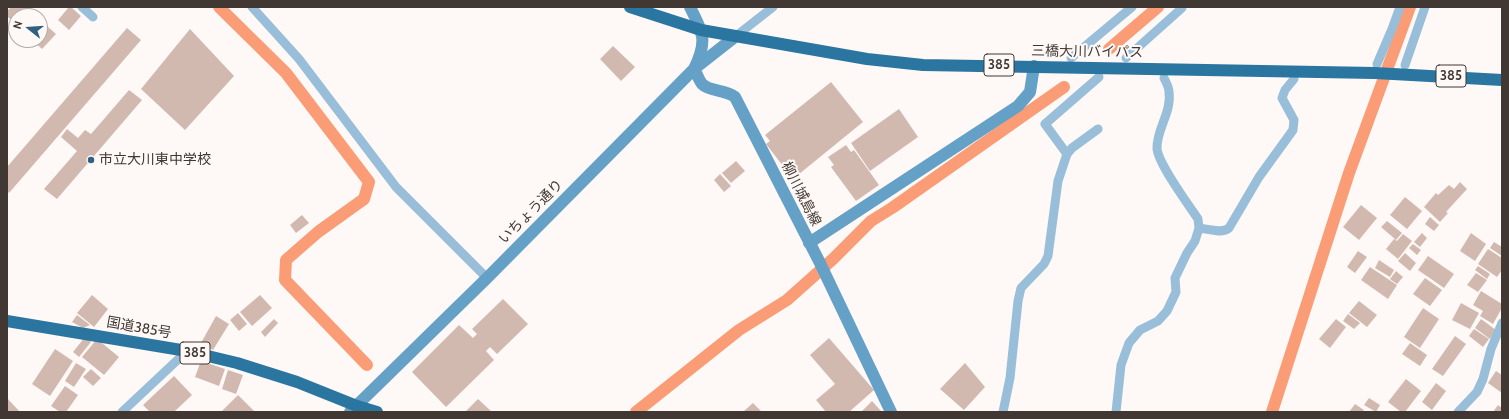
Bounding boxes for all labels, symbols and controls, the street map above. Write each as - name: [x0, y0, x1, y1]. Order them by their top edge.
- north arrow: [8, 8, 48, 48]
- text: N: [10, 19, 25, 31]
- street label: 三橋大川バイパス: [1031, 43, 1143, 61]
- road number: 385: [984, 54, 1014, 76]
- road number: 385: [1436, 65, 1466, 87]
- place label: 市立大川東中学校: [99, 152, 211, 168]
- marker: 市立大川東中学校: [86, 155, 96, 165]
- street label: 柳川城島線: [778, 159, 824, 229]
- street label: いちょう通り: [495, 176, 567, 248]
- street label: 国道385号: [105, 314, 173, 342]
- road number: 385: [180, 342, 210, 364]

